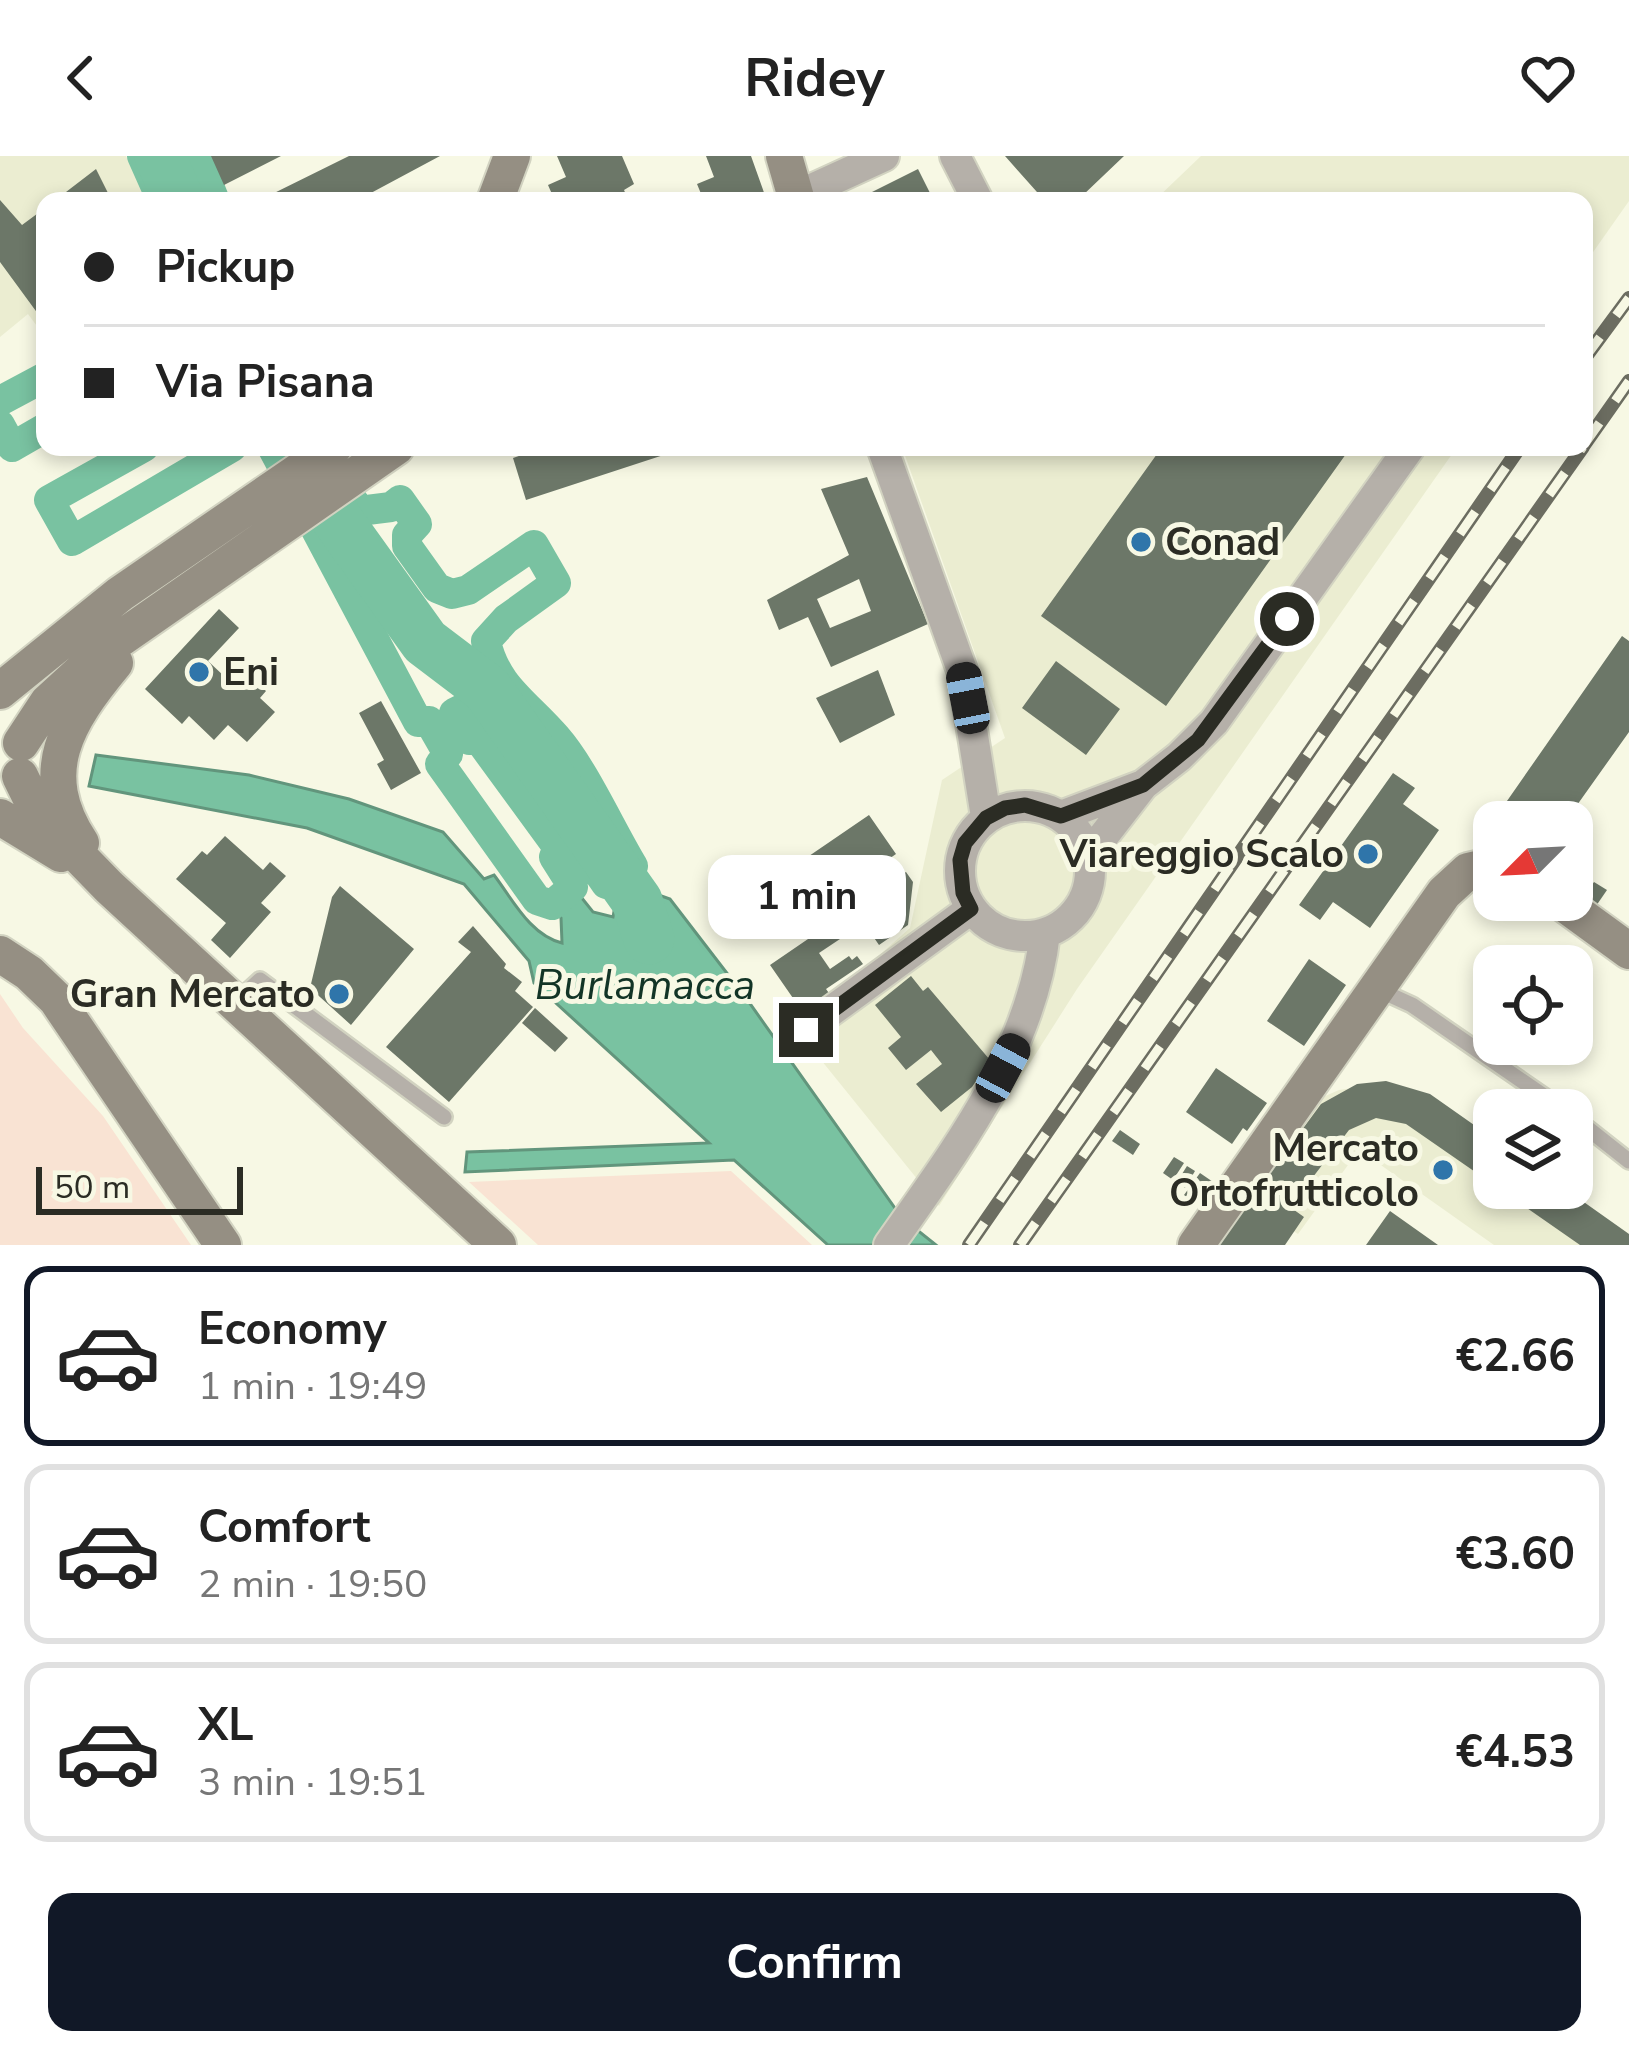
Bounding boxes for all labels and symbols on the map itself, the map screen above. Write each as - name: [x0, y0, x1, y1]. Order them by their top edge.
- place label: Conad: [1165, 516, 1280, 569]
- marker: Conad: [1128, 529, 1154, 555]
- route start: [1260, 592, 1314, 646]
- place label: Eni: [223, 646, 279, 699]
- marker: Eni: [186, 659, 212, 685]
- car: [943, 659, 993, 737]
- north arrow: [1473, 801, 1593, 921]
- place label: Viareggio Scalo: [1059, 828, 1344, 881]
- marker: Viareggio Scalo: [1355, 841, 1381, 867]
- callout: 1 min: [707, 856, 905, 940]
- water label: Burlamacca: [535, 957, 755, 1014]
- place label: Gran Mercato: [70, 968, 315, 1021]
- marker: Gran Mercato: [326, 981, 352, 1007]
- route end: [779, 1003, 833, 1057]
- car: [970, 1028, 1036, 1108]
- place label: Mercato Ortofrutticolo: [1169, 1122, 1419, 1220]
- marker: Mercato Ortofrutticolo: [1430, 1157, 1456, 1183]
- scale bar: [36, 1161, 243, 1214]

